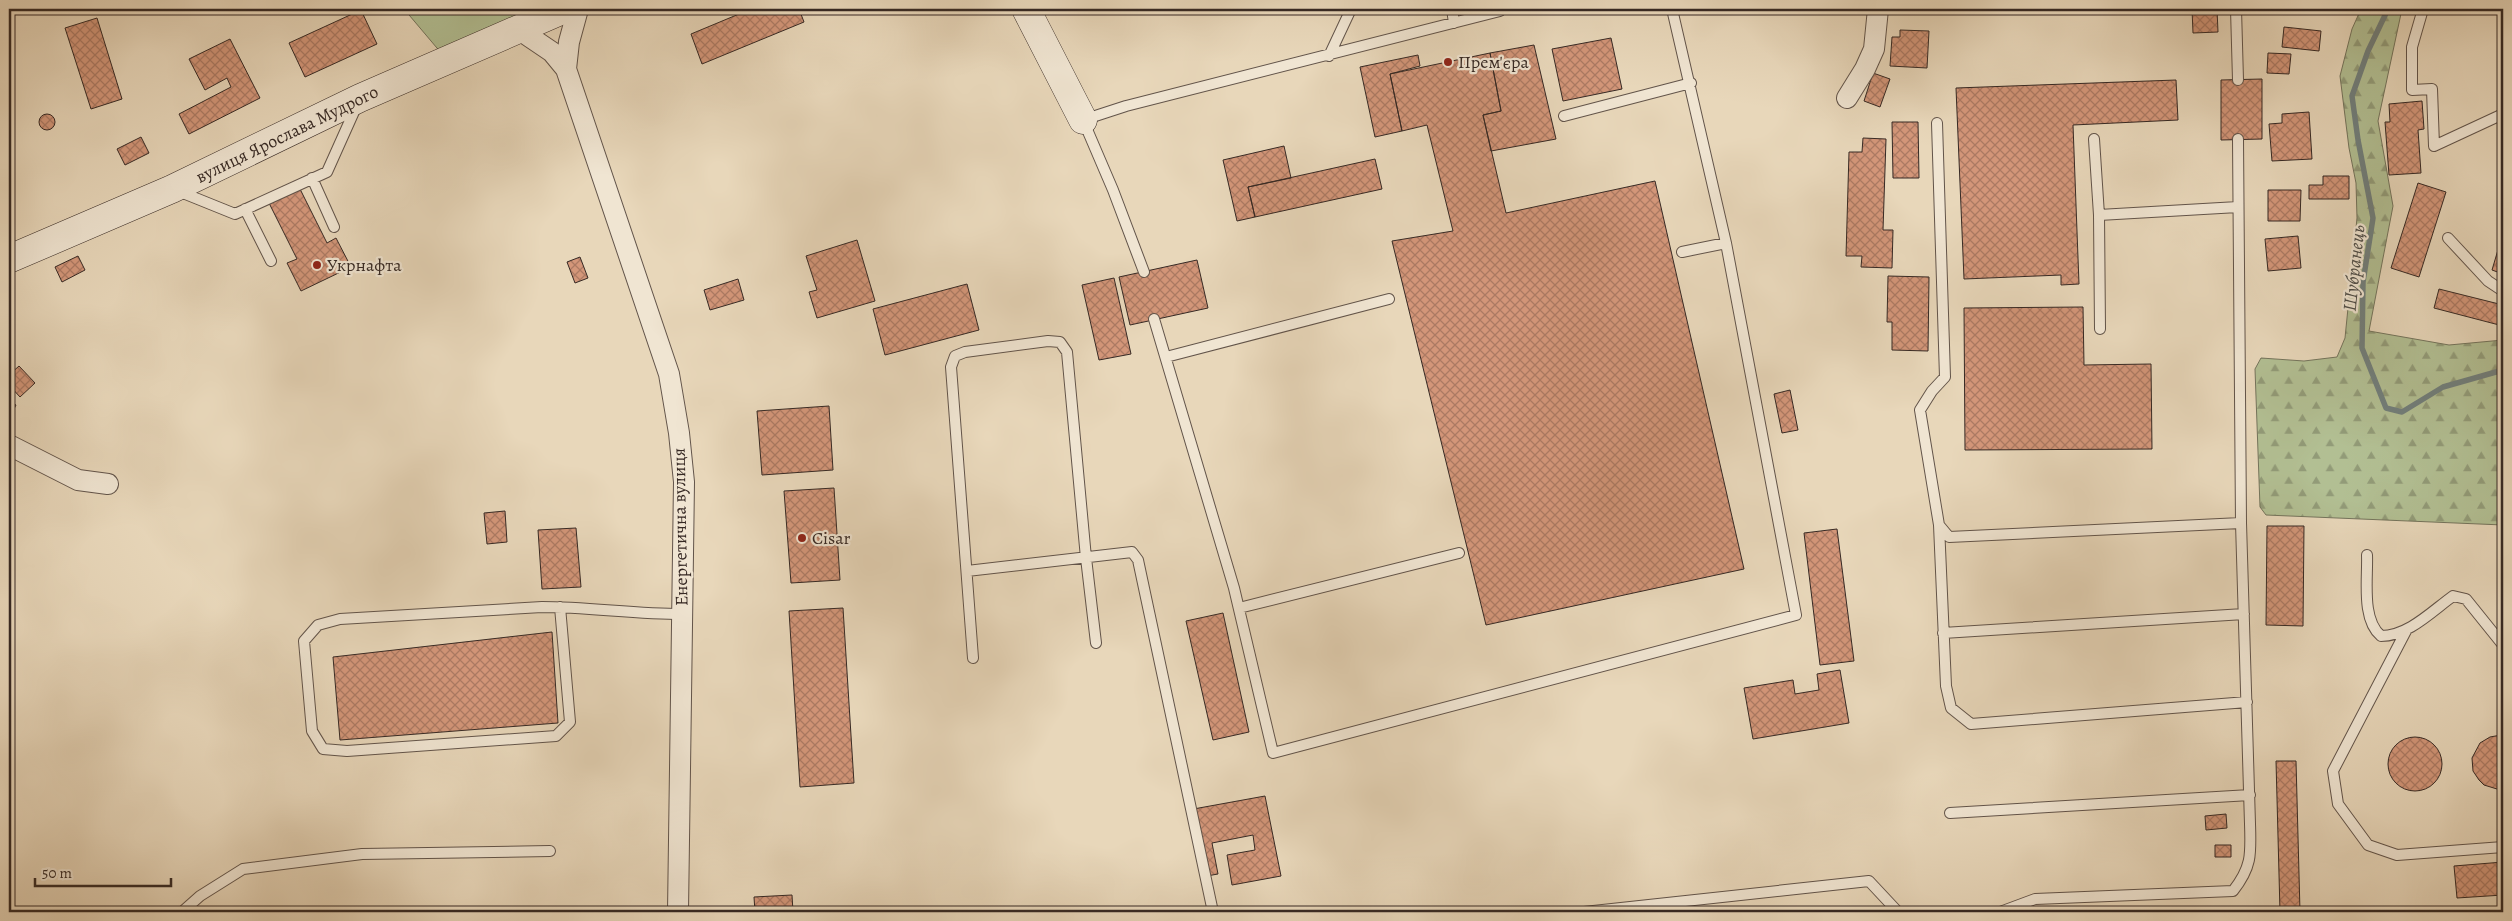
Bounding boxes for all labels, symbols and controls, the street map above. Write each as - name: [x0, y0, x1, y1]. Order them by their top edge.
- place label: Прем'єра: [1458, 50, 1529, 74]
- marker: Прем'єра: [1442, 56, 1454, 68]
- street label: вулиця Ярослава Мудрого: [192, 79, 382, 189]
- water label: Шубранець: [2337, 224, 2371, 313]
- place label: Укрнафта: [327, 253, 402, 277]
- marker: Укрнафта: [311, 259, 323, 271]
- street label: Енергетична вулиця: [667, 448, 693, 606]
- place label: Cisar: [812, 526, 851, 550]
- marker: Cisar: [796, 532, 808, 544]
- scale bar: [35, 856, 171, 888]
- text: 50 m: [42, 863, 72, 883]

